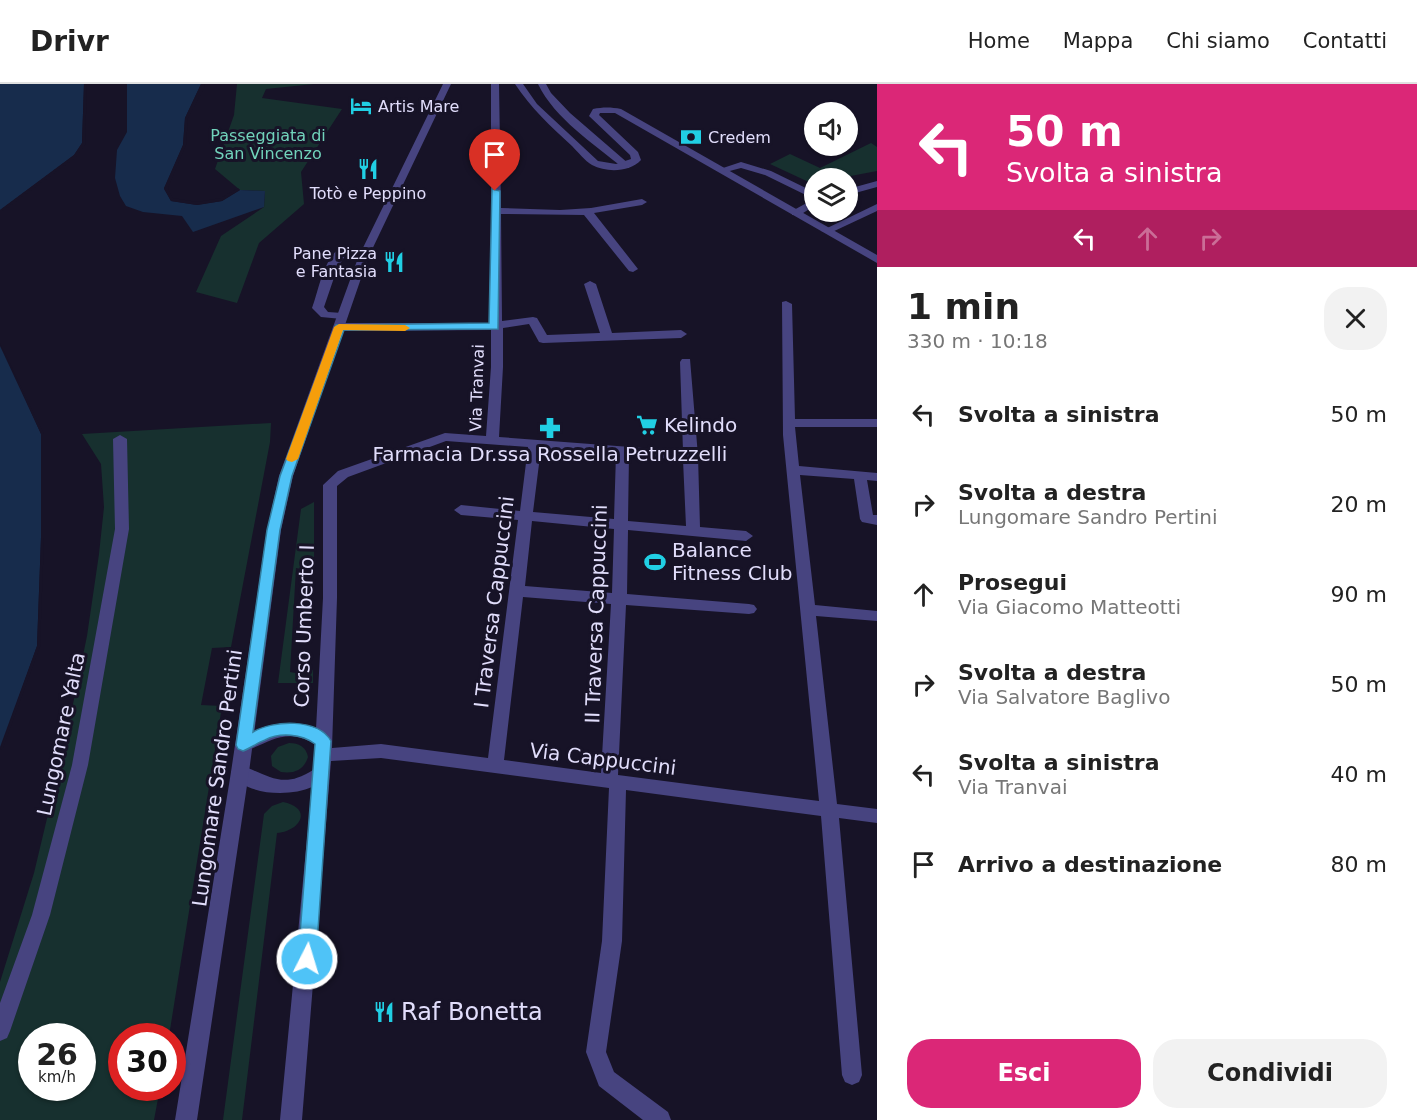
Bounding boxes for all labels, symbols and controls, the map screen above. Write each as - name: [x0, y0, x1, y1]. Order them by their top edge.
- text: Drivr: [30, 25, 109, 58]
- text: Home: [968, 29, 1030, 53]
- text: Mappa: [1063, 29, 1133, 53]
- text: Chi siamo: [1166, 29, 1270, 53]
- text: Contatti: [1303, 29, 1387, 53]
- hotel icon: Artis Mare: [349, 94, 373, 118]
- place label: Artis Mare: [378, 97, 459, 116]
- map controls: [804, 102, 858, 222]
- button: sound: [804, 102, 858, 156]
- text: 50 m: [1006, 107, 1123, 156]
- icon: left: [907, 108, 985, 186]
- bank icon: Credem: [679, 125, 703, 149]
- park label: Passeggiata di San Vincenzo: [210, 126, 326, 163]
- place label: Credem: [708, 128, 771, 147]
- pin: [469, 129, 520, 191]
- icon: arrive: [478, 138, 511, 171]
- restaurant icon: Totò e Peppino: [356, 157, 380, 181]
- text: Svolta a sinistra: [1006, 157, 1222, 188]
- button: layers: [804, 168, 858, 222]
- place label: Totò e Peppino: [309, 184, 426, 203]
- icon: left: [1068, 222, 1101, 255]
- icon: ahead: [1131, 222, 1164, 255]
- icon: right: [1194, 222, 1227, 255]
- place label: Pane Pizza e Fantasia: [293, 244, 377, 281]
- restaurant icon: Pane Pizza e Fantasia: [382, 250, 406, 274]
- text: 1 min: [907, 286, 1020, 327]
- button: close: [1324, 287, 1387, 350]
- text: 330 m · 10:18: [907, 329, 1048, 353]
- street label: Via Tranvai: [466, 344, 488, 432]
- icon: left: [907, 398, 940, 431]
- text: Svolta a sinistra: [958, 402, 1160, 427]
- text: 50 m: [1331, 402, 1387, 427]
- supermarket icon: Kelindo: [635, 413, 659, 437]
- place label: Kelindo: [664, 413, 737, 437]
- pharmacy icon: Farmacia Dr.ssa Rossella Petruzzelli: [538, 416, 562, 440]
- place label: Farmacia Dr.ssa Rossella Petruzzelli: [373, 442, 727, 466]
- text: Svolta a destra: [958, 480, 1146, 505]
- icon: right: [907, 488, 940, 521]
- text: 20 m: [1331, 492, 1387, 517]
- street label: I Traversa Cappuccini: [469, 495, 519, 709]
- street label: II Traversa Cappuccini: [580, 504, 612, 724]
- text: Lungomare Sandro Pertini: [958, 505, 1217, 529]
- place label: Balance Fitness Club: [672, 538, 793, 585]
- street label: Corso Umberto I: [289, 544, 319, 708]
- sports icon: Balance Fitness Club: [643, 550, 667, 574]
- text: Prosegui: [958, 570, 1067, 595]
- icon: ahead: [907, 578, 940, 611]
- text: 90 m: [1331, 582, 1387, 607]
- text: Via Giacomo Matteotti: [958, 595, 1181, 619]
- street label: Lungomare Sandro Pertini: [187, 648, 247, 908]
- street label: Lungomare Yalta: [32, 650, 90, 818]
- text: Svolta a destra: [958, 660, 1146, 685]
- icon: right: [907, 668, 940, 701]
- text: 50 m: [1331, 672, 1387, 697]
- text: Via Salvatore Baglivo: [958, 685, 1170, 709]
- street label: Via Cappuccini: [528, 738, 678, 780]
- text: Svolta a sinistra: [958, 750, 1160, 775]
- icon: left: [907, 758, 940, 791]
- text: 40 m: [1331, 762, 1387, 787]
- text: Via Tranvai: [958, 775, 1068, 799]
- icon: arrive: [907, 848, 940, 881]
- text: Arrivo a destinazione: [958, 852, 1222, 877]
- text: 80 m: [1331, 852, 1387, 877]
- position arrow: [275, 927, 339, 991]
- place label: Raf Bonetta: [401, 998, 543, 1026]
- restaurant icon: Raf Bonetta: [372, 1000, 396, 1024]
- speed limit sign: 30: [108, 1023, 186, 1101]
- text: 26: [36, 1037, 78, 1072]
- button: Esci: [907, 1039, 1141, 1108]
- button: Condividi: [1153, 1039, 1387, 1108]
- text: km/h: [38, 1068, 76, 1086]

